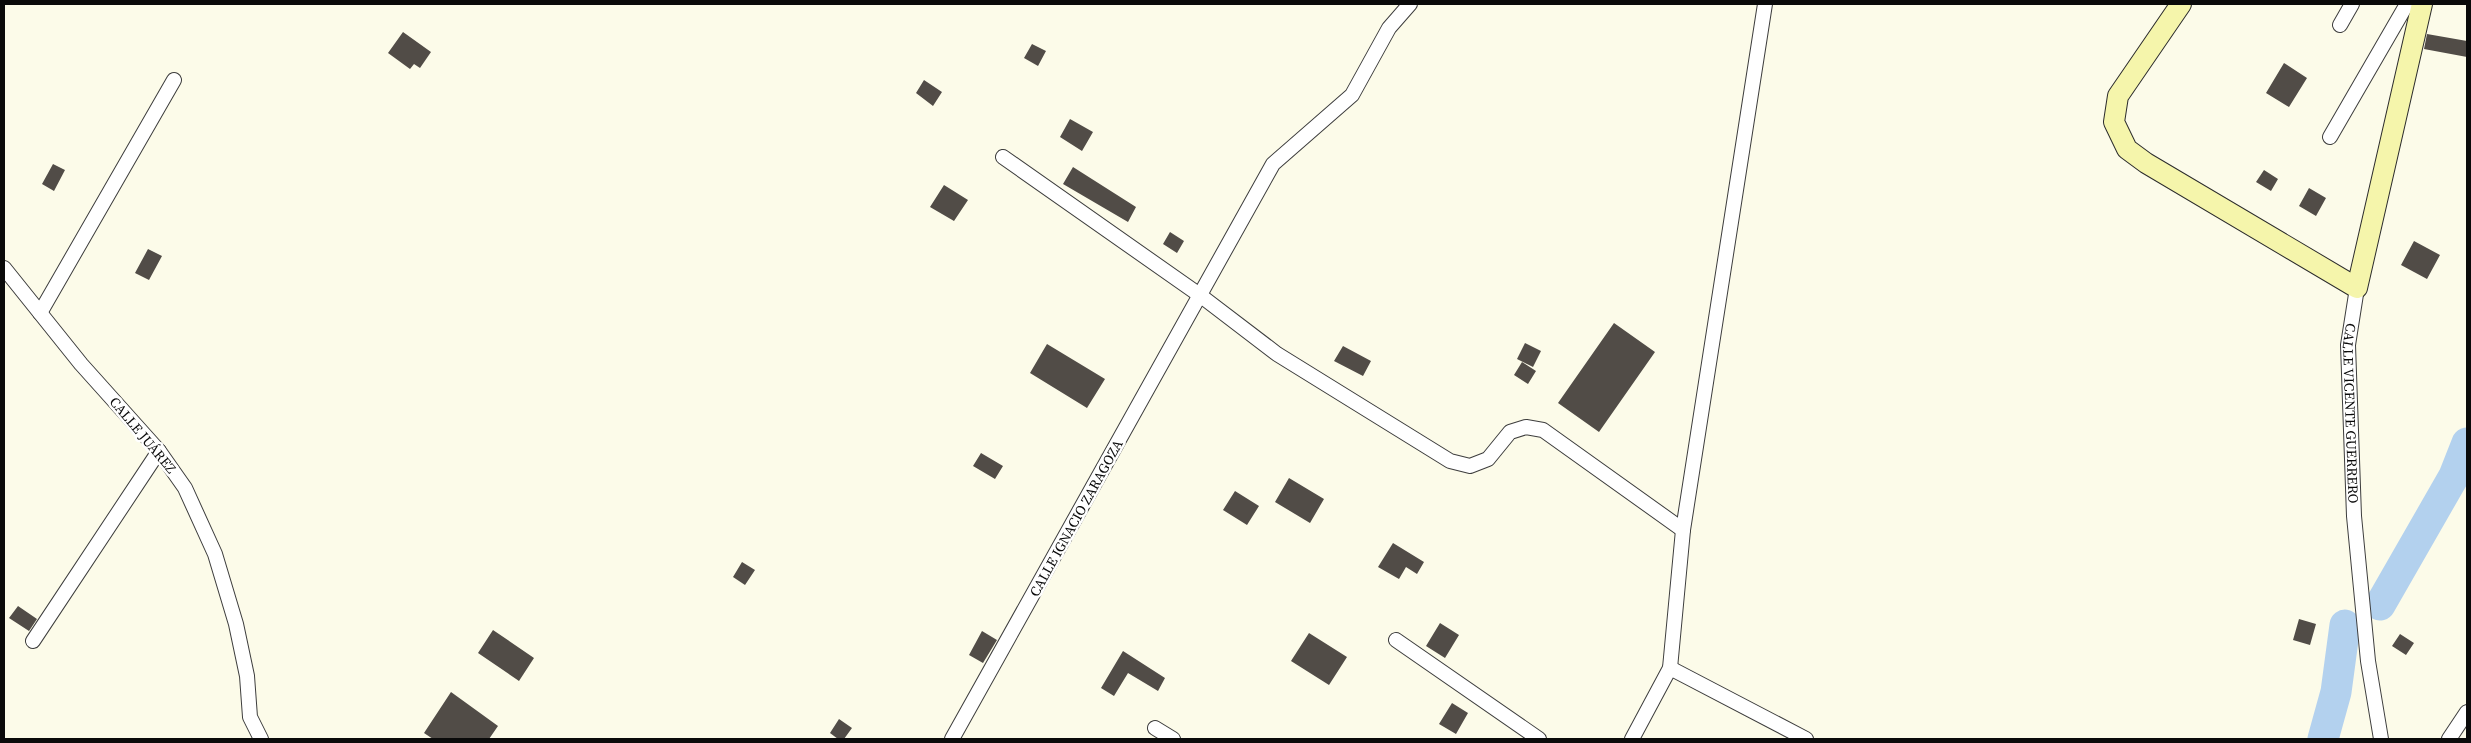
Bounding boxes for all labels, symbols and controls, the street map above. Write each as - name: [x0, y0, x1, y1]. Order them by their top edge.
- street label: CALLE VICENTE GUERRERO: [2337, 322, 2364, 504]
- street label: CALLE JUÁREZ: [105, 392, 181, 478]
- street label: CALLE IGNACIO ZARAGOZA: [1024, 435, 1128, 600]

